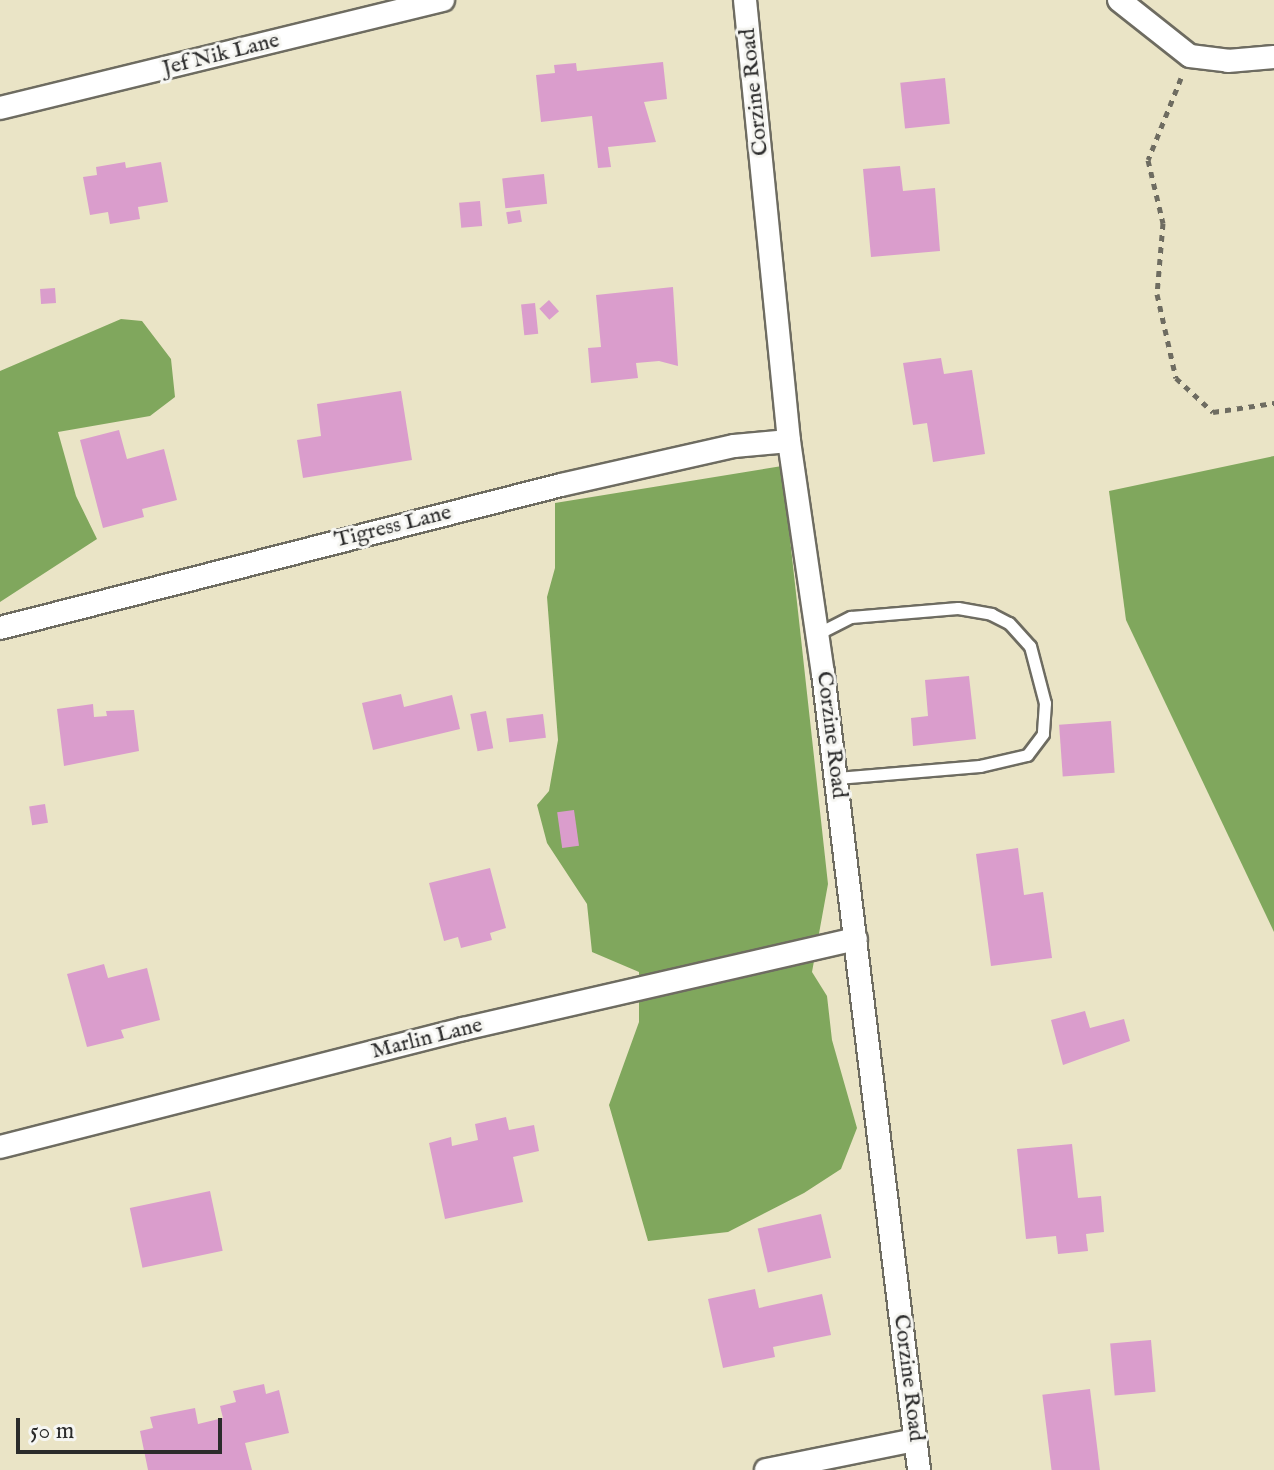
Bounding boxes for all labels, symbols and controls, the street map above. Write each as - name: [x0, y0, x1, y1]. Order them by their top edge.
- street label: Corzine Road: [735, 27, 775, 157]
- street label: Jef Nik Lane: [160, 28, 282, 82]
- street label: Tigress Lane: [332, 500, 454, 554]
- street label: Corzine Road: [810, 670, 852, 800]
- street label: Marlin Lane: [369, 1012, 485, 1066]
- street label: Corzine Road: [887, 1313, 929, 1443]
- scale bar: [20, 1402, 226, 1452]
- text: 50 m: [30, 1416, 74, 1447]

